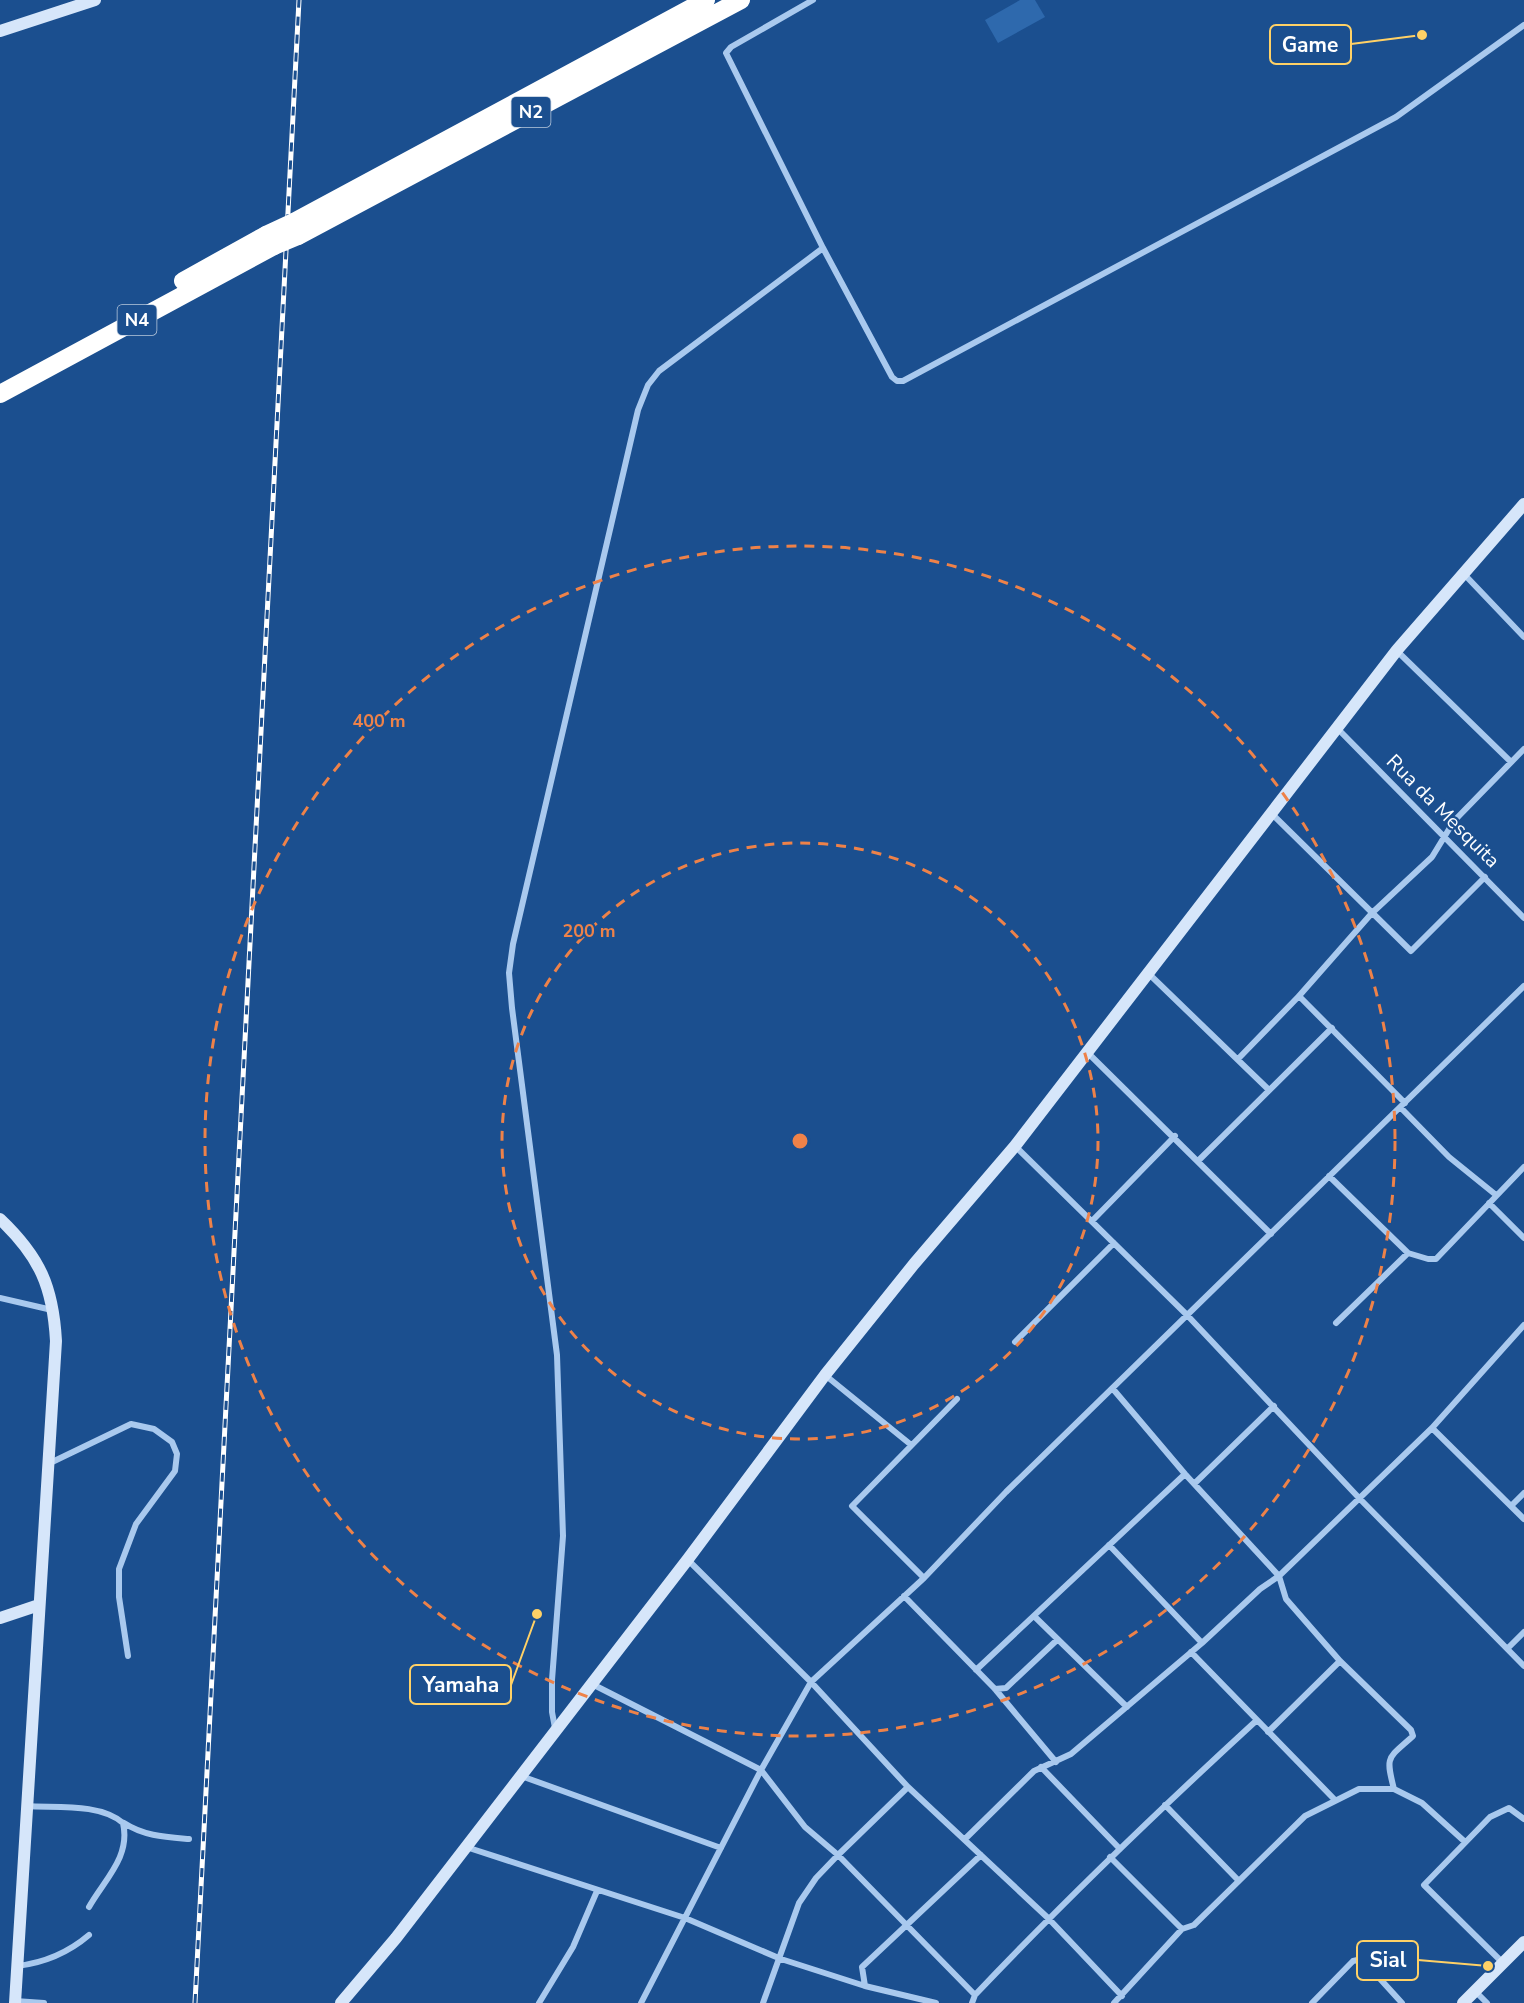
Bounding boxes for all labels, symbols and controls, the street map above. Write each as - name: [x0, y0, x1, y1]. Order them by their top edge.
- callout: Game: [1270, 25, 1351, 64]
- text: Game: [1282, 31, 1338, 59]
- road number: N2: [512, 97, 550, 127]
- road number: N4: [118, 305, 156, 335]
- text: 400 m: [352, 709, 406, 733]
- street label: Rua da Mesquita: [1380, 748, 1506, 874]
- text: 200 m: [562, 919, 616, 943]
- centre of rings: [790, 1131, 810, 1151]
- callout: Yamaha: [410, 1665, 511, 1704]
- text: Yamaha: [422, 1671, 499, 1699]
- callout: Sial: [1357, 1941, 1418, 1980]
- text: Sial: [1370, 1946, 1407, 1974]

